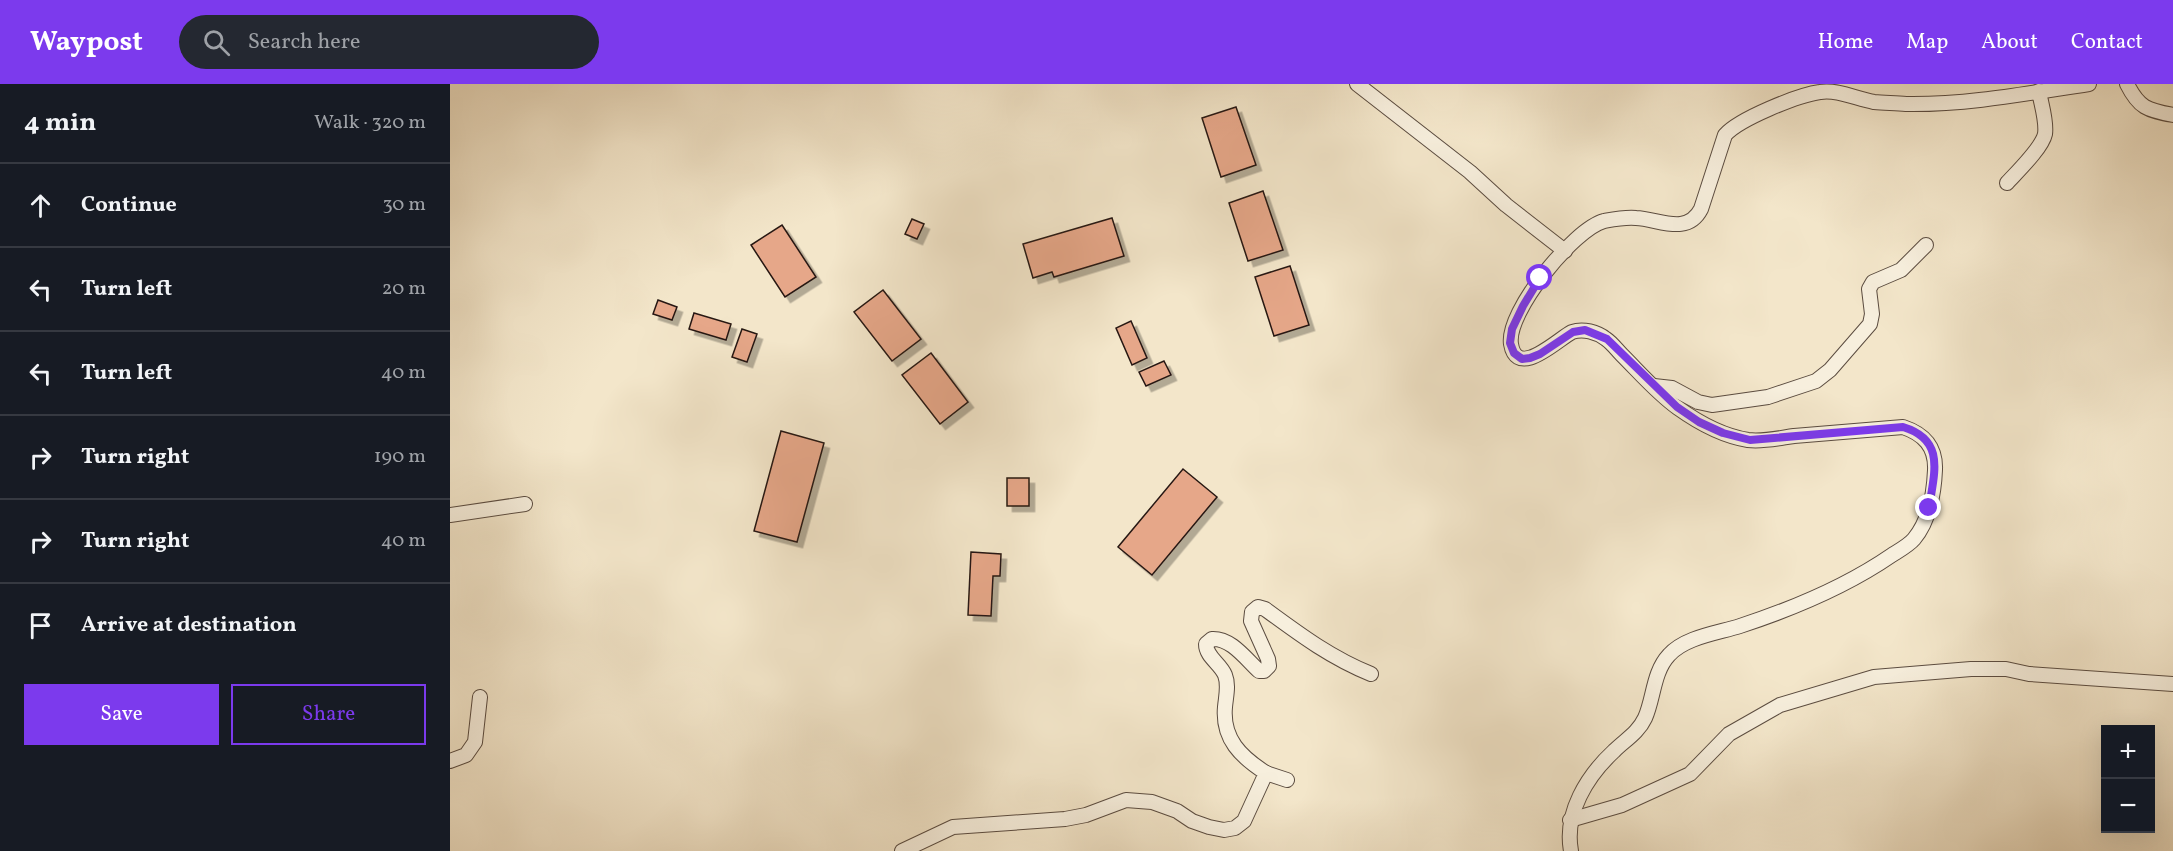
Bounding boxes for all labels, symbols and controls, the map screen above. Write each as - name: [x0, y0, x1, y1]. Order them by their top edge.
- search box: [179, 15, 599, 69]
- text: Waypost: [30, 23, 143, 62]
- icon: search: [200, 26, 233, 59]
- text: Search here: [248, 27, 360, 58]
- text: Home: [1818, 28, 1873, 57]
- text: Map: [1906, 28, 1948, 57]
- text: About: [1981, 28, 2038, 57]
- text: Contact: [2071, 28, 2143, 57]
- text: 4 min: [24, 105, 96, 141]
- text: Walk · 320 m: [314, 109, 426, 137]
- icon: ahead: [24, 189, 57, 222]
- text: Continue: [81, 190, 177, 221]
- text: 30 m: [382, 191, 426, 219]
- route start: [1526, 264, 1552, 290]
- icon: left: [24, 273, 57, 306]
- text: Turn left: [81, 274, 172, 305]
- text: 20 m: [382, 275, 426, 303]
- icon: left: [24, 357, 57, 390]
- text: Turn left: [81, 358, 172, 389]
- text: 40 m: [381, 359, 426, 387]
- icon: right: [24, 441, 57, 474]
- text: Turn right: [81, 442, 189, 473]
- text: 190 m: [374, 443, 426, 471]
- route end: [1915, 494, 1941, 520]
- icon: right: [24, 525, 57, 558]
- text: Turn right: [81, 526, 189, 557]
- text: 40 m: [381, 527, 426, 555]
- icon: arrive: [24, 609, 57, 642]
- text: Arrive at destination: [81, 610, 297, 641]
- button: Save: [24, 684, 219, 745]
- button: Share: [231, 684, 426, 745]
- map controls: [2101, 725, 2155, 833]
- button: +: [2101, 725, 2155, 779]
- button: −: [2101, 779, 2155, 833]

